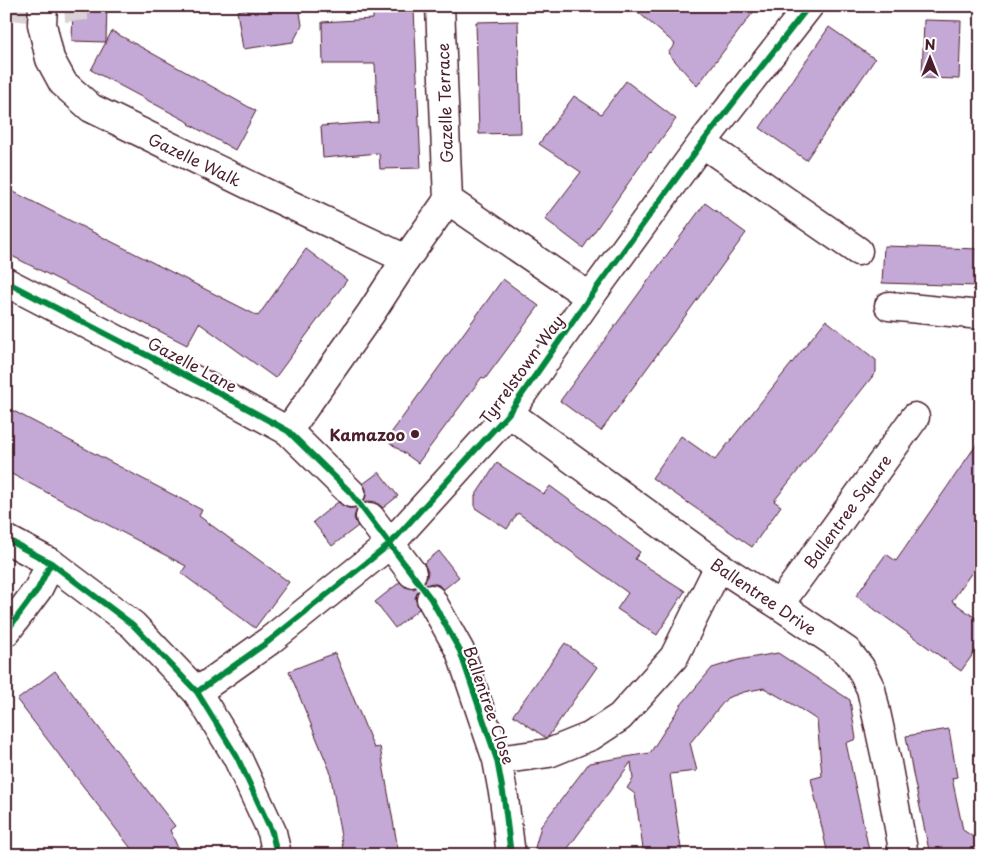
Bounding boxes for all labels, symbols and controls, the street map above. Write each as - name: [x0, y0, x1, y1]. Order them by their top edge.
- north arrow: [904, 32, 954, 82]
- text: N: [924, 34, 936, 55]
- street label: Gazelle Terrace: [430, 43, 458, 163]
- street label: Gazelle Walk: [144, 126, 246, 192]
- street label: Tyrrelstown Way: [473, 309, 569, 429]
- street label: Gazelle Lane: [144, 330, 242, 398]
- place label: Kamazoo: [329, 422, 405, 446]
- marker: Kamazoo: [409, 428, 421, 440]
- street label: Ballentree Square: [797, 449, 897, 573]
- street label: Ballentree Drive: [706, 552, 822, 640]
- street label: Ballentree Close: [459, 643, 521, 767]

